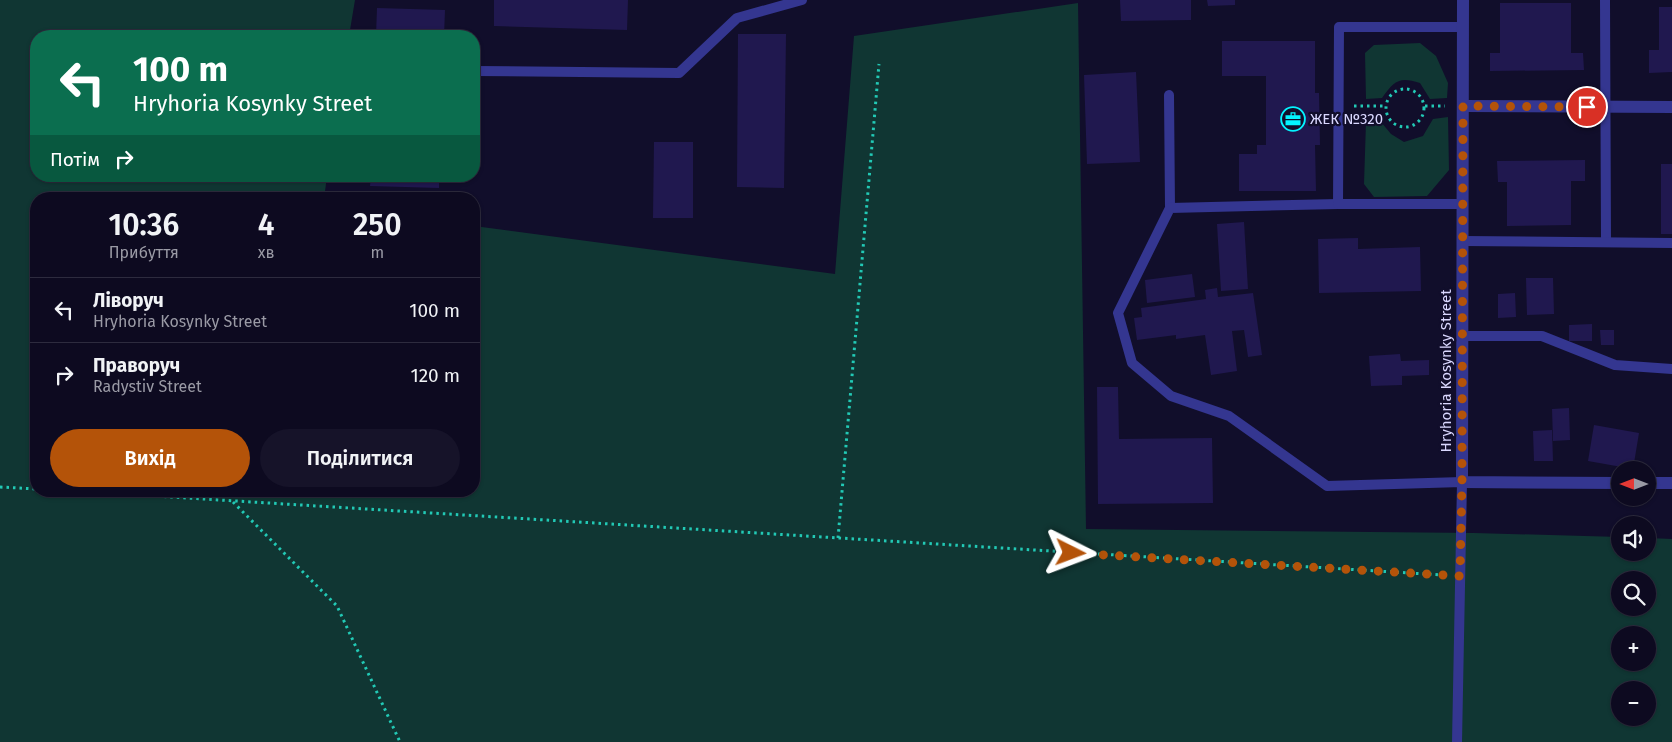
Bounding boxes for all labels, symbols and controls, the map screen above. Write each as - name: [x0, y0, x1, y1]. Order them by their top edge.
- text: 100 m: [133, 48, 228, 90]
- icon: left: [50, 50, 115, 115]
- pin: [1566, 86, 1608, 128]
- text: Hryhoria Kosynky Street: [133, 90, 372, 117]
- icon: arrive: [1573, 93, 1601, 121]
- office icon: ЖЕК №320: [1280, 106, 1306, 132]
- place label: ЖЕК №320: [1310, 110, 1383, 128]
- icon: right: [110, 145, 138, 173]
- text: Потім: [50, 148, 100, 171]
- text: 10:36: [108, 207, 179, 243]
- text: 4: [258, 207, 274, 243]
- text: 250: [353, 207, 402, 243]
- text: Прибуття: [109, 243, 179, 262]
- text: хв: [258, 243, 275, 262]
- text: m: [370, 243, 384, 262]
- text: Ліворуч: [93, 289, 164, 312]
- street label: Hryhoria Kosynky Street: [1437, 289, 1455, 453]
- icon: left: [50, 296, 78, 324]
- text: 100 m: [409, 299, 460, 322]
- text: Hryhoria Kosynky Street: [93, 312, 267, 331]
- text: Праворуч: [93, 354, 180, 377]
- icon: right: [50, 361, 78, 389]
- text: 120 m: [410, 364, 460, 387]
- text: Radystiv Street: [93, 377, 202, 396]
- button: Вихід: [50, 429, 250, 487]
- button: Поділитися: [260, 429, 460, 487]
- north arrow: [1611, 461, 1656, 506]
- map controls: [1611, 461, 1656, 726]
- button: sound: [1611, 516, 1656, 561]
- position arrow: [1044, 526, 1096, 578]
- button: search: [1611, 571, 1656, 616]
- button: +: [1611, 626, 1656, 671]
- button: −: [1611, 681, 1656, 726]

